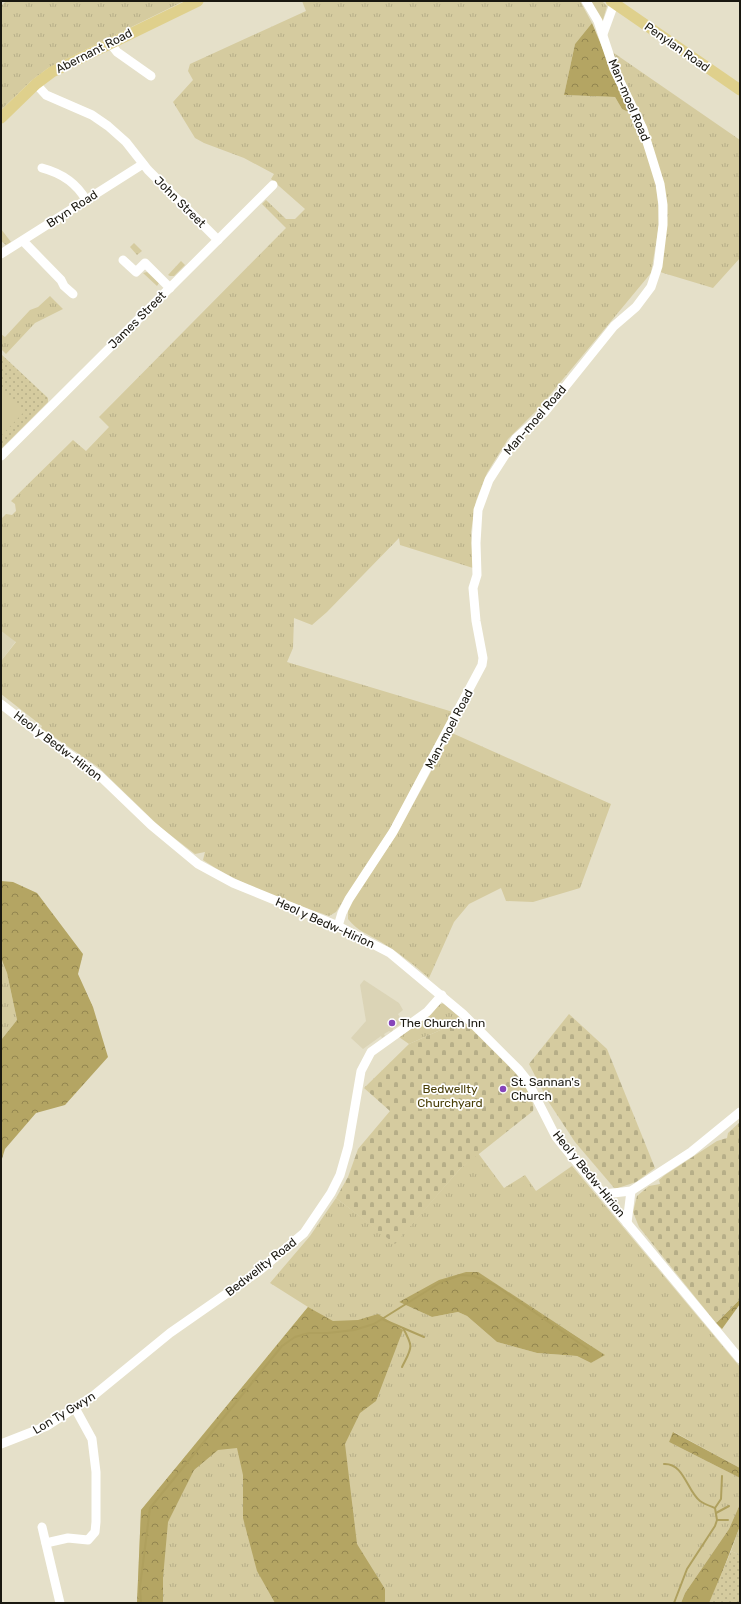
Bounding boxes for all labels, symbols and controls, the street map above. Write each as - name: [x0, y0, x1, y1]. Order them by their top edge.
- street label: Penylan Road: [642, 19, 712, 75]
- street label: Abernant Road: [54, 26, 134, 76]
- street label: Man-moel Road: [605, 57, 653, 143]
- street label: John Street: [151, 173, 209, 231]
- street label: Bryn Road: [44, 187, 100, 231]
- street label: James Street: [105, 288, 169, 352]
- street label: Man-moel Road: [501, 382, 569, 458]
- street label: Man-moel Road: [422, 687, 476, 771]
- street label: Heol y Bedw-Hirion: [11, 708, 105, 784]
- street label: Heol y Bedw-Hirion: [273, 895, 377, 951]
- place label: The Church Inn: [400, 1016, 485, 1030]
- marker: The Church Inn: [387, 1018, 397, 1028]
- place label: St. Sannan's Church: [511, 1075, 580, 1103]
- park label: Bedwellty Churchyard: [417, 1082, 483, 1110]
- marker: St. Sannan's Church: [498, 1084, 508, 1094]
- street label: Heol y Bedw-Hirion: [550, 1128, 628, 1220]
- street label: Bedwellty Road: [223, 1235, 299, 1299]
- street label: Lon Ty Gwyn: [30, 1389, 98, 1437]

